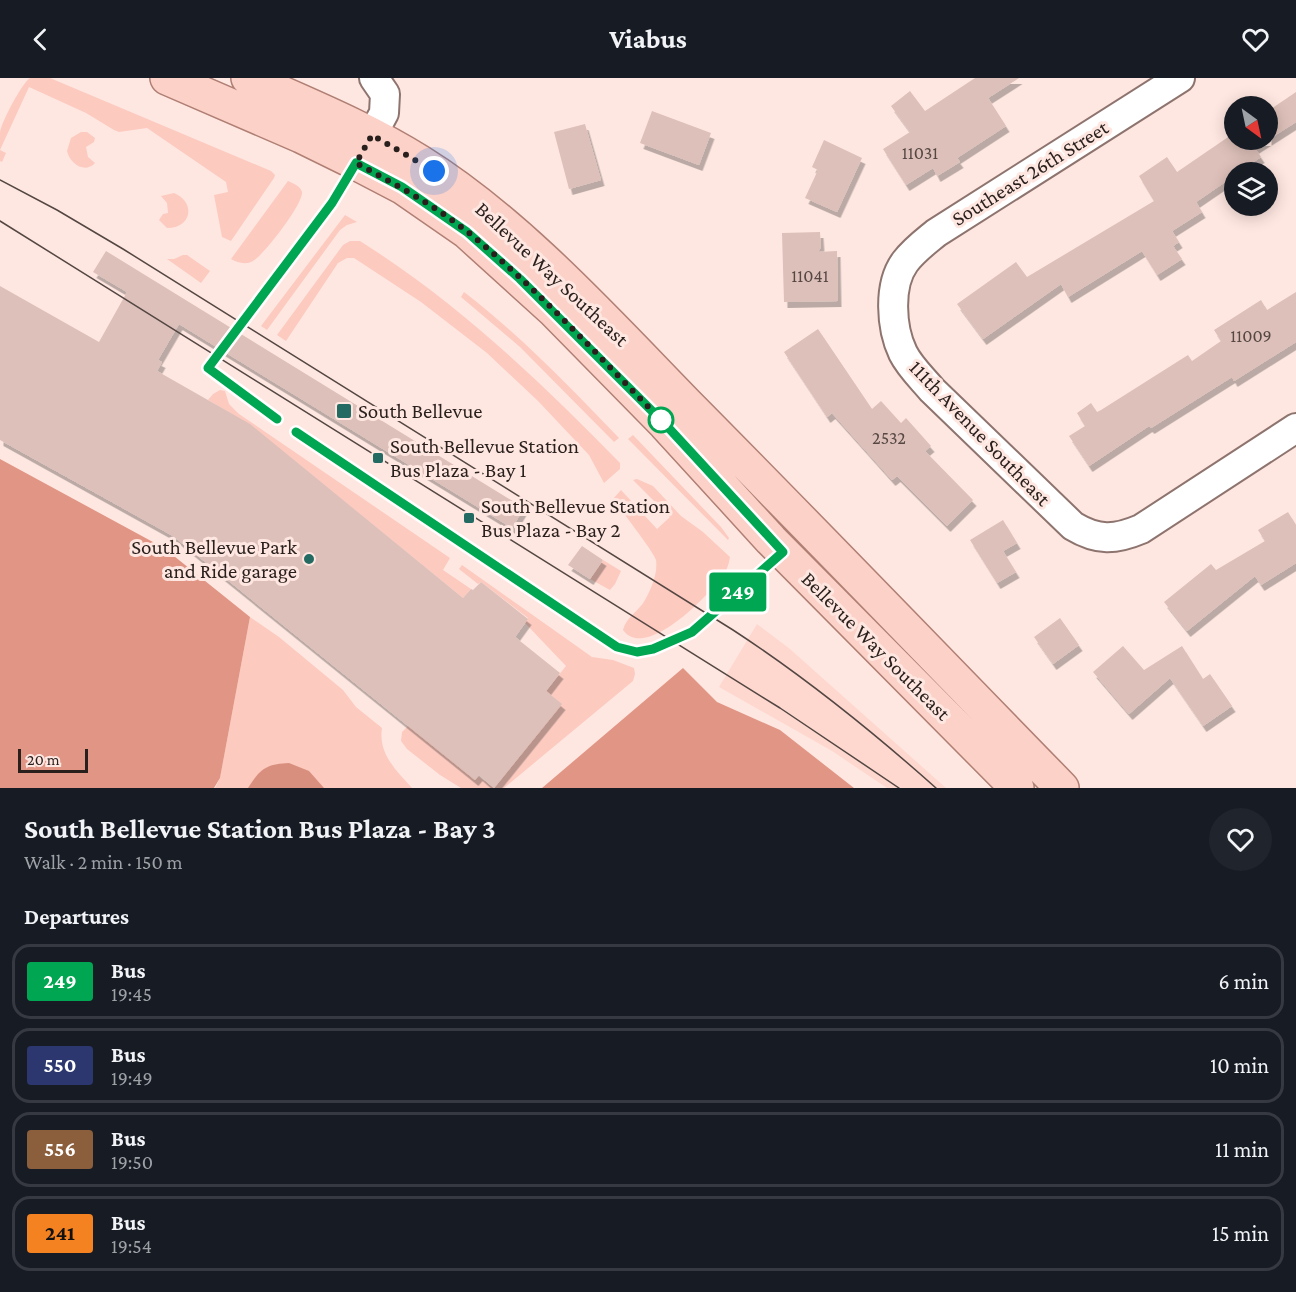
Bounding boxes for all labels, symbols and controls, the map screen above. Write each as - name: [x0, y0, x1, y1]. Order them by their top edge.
- icon: back: [24, 23, 57, 56]
- icon: heart: [1239, 23, 1272, 56]
- text: Viabus: [609, 24, 687, 54]
- north arrow: [1224, 96, 1278, 150]
- map controls: [1224, 96, 1278, 216]
- street label: Southeast 26th Street: [947, 115, 1113, 231]
- house number: 11031: [902, 143, 938, 163]
- your location: [419, 156, 449, 186]
- button: layers: [1224, 162, 1278, 216]
- street label: Bellevue Way Southeast: [471, 197, 634, 352]
- house number: 11041: [791, 266, 829, 286]
- house number: 11009: [1230, 326, 1272, 346]
- street label: 111th Avenue Southeast: [904, 355, 1056, 511]
- place label: South Bellevue: [358, 399, 483, 423]
- marker: South Bellevue: [335, 402, 353, 420]
- unlabelled marker: [648, 407, 674, 433]
- house number: 2532: [872, 428, 906, 448]
- place label: South Bellevue Station Bus Plaza - Bay 1: [390, 434, 579, 482]
- marker: South Bellevue Station Bus Plaza - Bay 1: [371, 451, 385, 465]
- place label: South Bellevue Station Bus Plaza - Bay 2: [481, 494, 670, 542]
- marker: South Bellevue Station Bus Plaza - Bay 2: [462, 511, 476, 525]
- place label: South Bellevue Park and Ride garage: [131, 535, 297, 583]
- marker: South Bellevue Park and Ride garage: [302, 552, 316, 566]
- street label: Bellevue Way Southeast: [797, 567, 956, 726]
- line badge: 249: [704, 572, 772, 612]
- text: 249: [721, 580, 755, 604]
- scale bar: [18, 746, 88, 774]
- text: 20 m: [27, 751, 60, 768]
- button: heart: [1209, 808, 1272, 871]
- text: South Bellevue Station Bus Plaza - Bay 3: [24, 813, 496, 844]
- text: Walk · 2 min · 150 m: [24, 851, 183, 873]
- text: Departures: [24, 904, 129, 929]
- text: Bus: [111, 958, 145, 983]
- text: 249: [43, 969, 77, 993]
- text: 6 min: [1218, 969, 1269, 994]
- text: 19:45: [111, 983, 152, 1005]
- text: Bus: [111, 1042, 145, 1067]
- text: 550: [43, 1053, 77, 1077]
- text: 10 min: [1210, 1053, 1269, 1078]
- text: 19:49: [111, 1067, 153, 1089]
- text: Bus: [111, 1126, 145, 1151]
- text: 556: [44, 1137, 76, 1161]
- text: 11 min: [1215, 1137, 1269, 1162]
- text: 19:50: [111, 1151, 153, 1173]
- text: Bus: [111, 1210, 145, 1235]
- text: 241: [45, 1221, 75, 1245]
- text: 15 min: [1212, 1221, 1269, 1246]
- text: 19:54: [111, 1235, 152, 1257]

